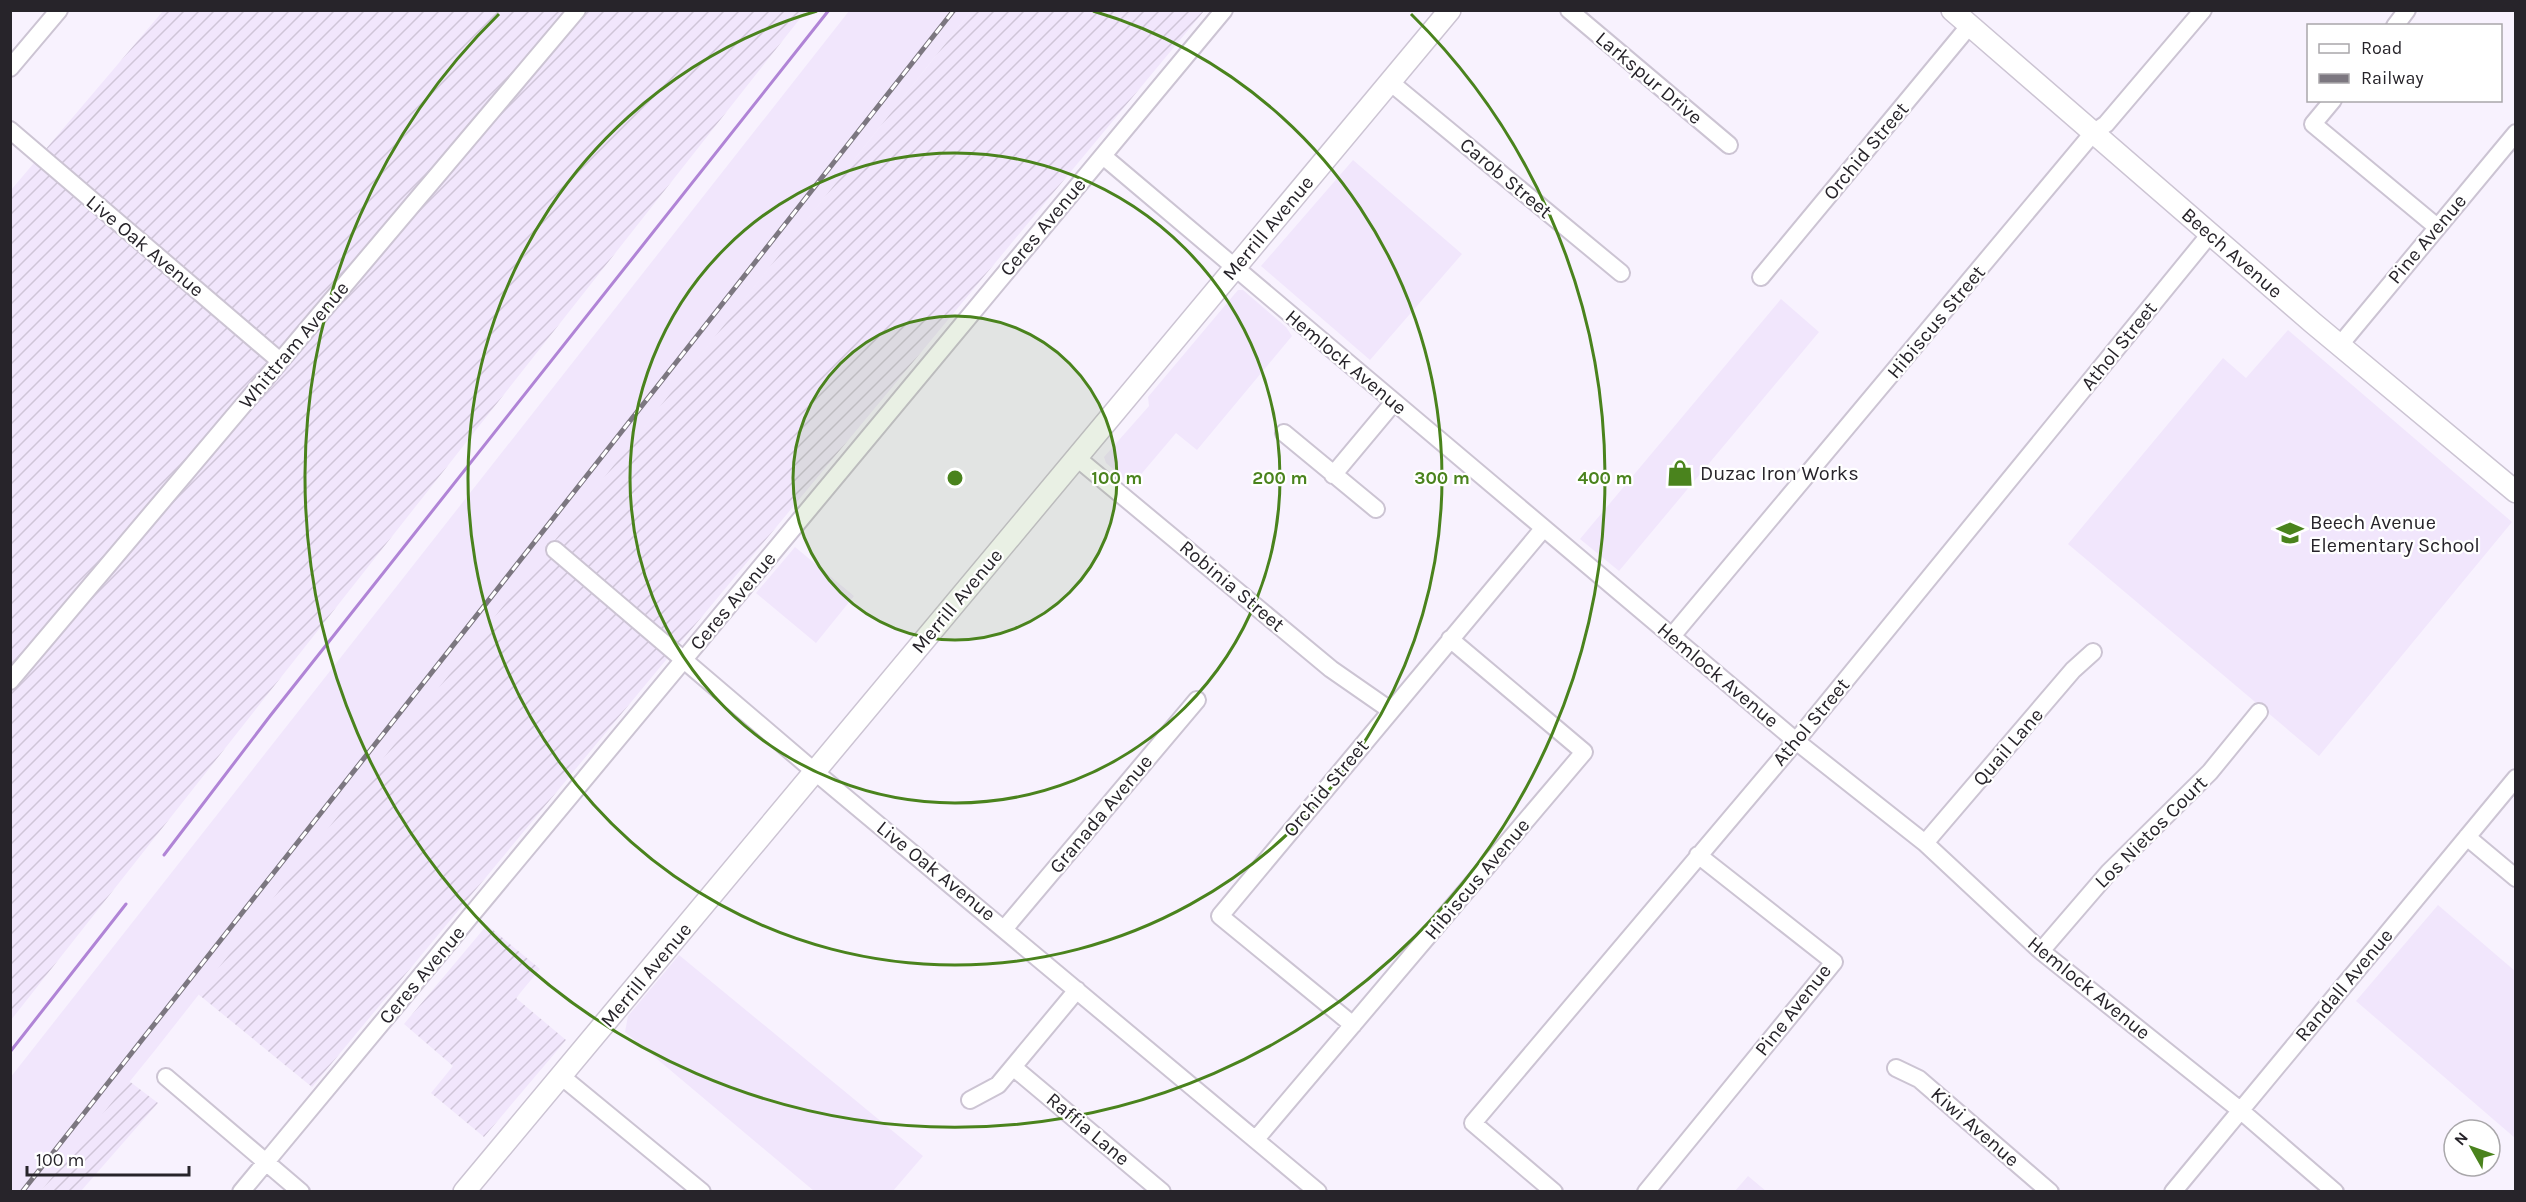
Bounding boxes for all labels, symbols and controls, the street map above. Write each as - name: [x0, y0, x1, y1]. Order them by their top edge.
- legend: [2307, 24, 2502, 102]
- street label: Larkspur Drive: [1591, 27, 1707, 129]
- text: Road: [2361, 37, 2402, 59]
- text: Railway: [2361, 67, 2424, 89]
- street label: Orchid Street: [1819, 97, 1914, 204]
- street label: Carob Street: [1455, 133, 1557, 223]
- street label: Merrill Avenue: [1218, 171, 1318, 285]
- street label: Ceres Avenue: [995, 173, 1091, 281]
- street label: Pine Avenue: [2383, 189, 2471, 289]
- street label: Live Oak Avenue: [82, 190, 208, 302]
- street label: Beech Avenue: [2177, 203, 2287, 303]
- street label: Hibiscus Street: [1882, 261, 1990, 383]
- street label: Whittram Avenue: [234, 277, 354, 413]
- street label: Athol Street: [2076, 297, 2162, 395]
- street label: Hemlock Avenue: [1281, 305, 1411, 419]
- shop icon: Duzac Iron Works: [1665, 458, 1695, 488]
- place label: Duzac Iron Works: [1700, 462, 1859, 485]
- text: 100 m: [1092, 467, 1142, 489]
- text: 200 m: [1252, 467, 1308, 489]
- text: 300 m: [1414, 467, 1470, 489]
- text: 400 m: [1577, 467, 1633, 489]
- centre of rings: [945, 468, 965, 488]
- place label: Beech Avenue Elementary School: [2310, 511, 2480, 557]
- school or university icon: Beech Avenue Elementary School: [2275, 518, 2305, 548]
- street label: Robinia Street: [1175, 536, 1289, 637]
- street label: Merrill Avenue: [907, 544, 1007, 658]
- street label: Ceres Avenue: [685, 547, 781, 655]
- street label: Hemlock Avenue: [1653, 618, 1783, 732]
- street label: Athol Street: [1768, 673, 1855, 770]
- street label: Quail Lane: [1968, 704, 2048, 790]
- street label: Orchid Street: [1279, 734, 1374, 841]
- street label: Granada Avenue: [1045, 750, 1157, 878]
- street label: Los Nietos Court: [2090, 771, 2212, 893]
- street label: Hibiscus Avenue: [1420, 814, 1534, 944]
- street label: Live Oak Avenue: [872, 816, 1000, 926]
- street label: Merrill Avenue: [596, 918, 696, 1032]
- street label: Ceres Avenue: [374, 921, 470, 1029]
- street label: Randall Avenue: [2290, 924, 2398, 1046]
- street label: Hemlock Avenue: [2023, 932, 2155, 1044]
- street label: Pine Avenue: [1750, 960, 1836, 1060]
- street label: Kiwi Avenue: [1926, 1083, 2024, 1171]
- street label: Raffia Lane: [1042, 1088, 1134, 1170]
- north arrow: [2442, 1118, 2502, 1178]
- text: N: [2450, 1128, 2472, 1149]
- scale bar: [27, 1139, 189, 1177]
- text: 100 m: [36, 1149, 84, 1171]

